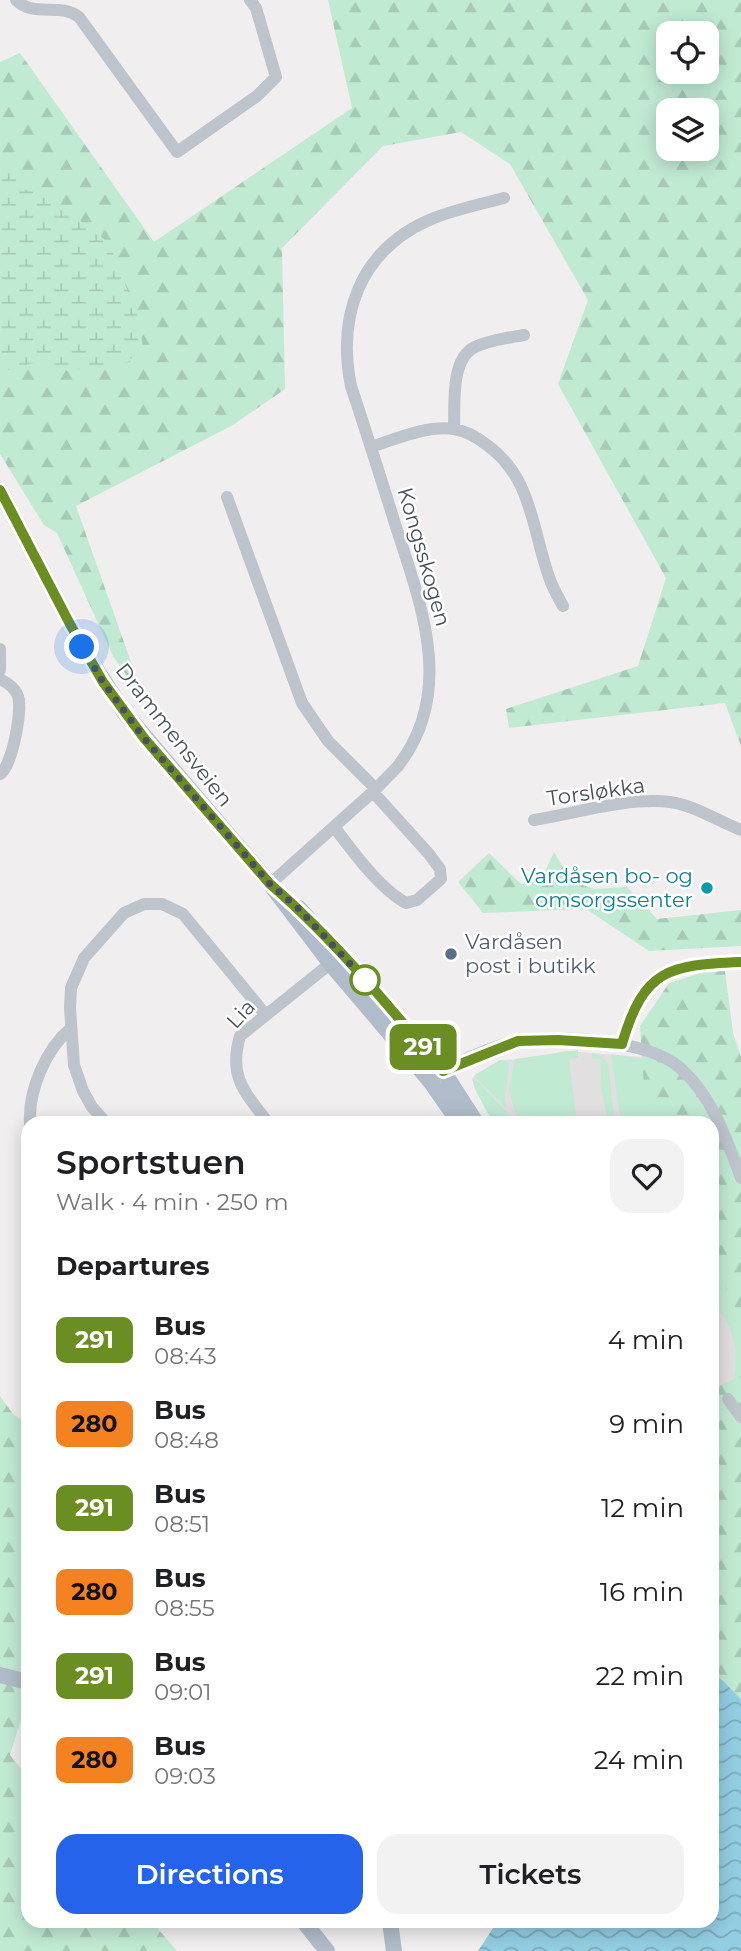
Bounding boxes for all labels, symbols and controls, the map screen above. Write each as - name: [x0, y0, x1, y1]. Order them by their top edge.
- map controls: [656, 21, 719, 161]
- button: locate: [656, 21, 719, 84]
- button: layers: [656, 98, 719, 161]
- street label: Kongsskogen: [393, 485, 456, 629]
- your location: [64, 629, 99, 664]
- street label: Drammensveien: [111, 658, 238, 811]
- street label: Torsløkka: [545, 772, 647, 811]
- place label: Vardåsen bo- og omsorgssenter: [521, 863, 693, 912]
- marker: Vardåsen bo- og omsorgssenter: [699, 880, 715, 896]
- place label: Vardåsen post i butikk: [465, 929, 596, 978]
- marker: Vardåsen post i butikk: [443, 946, 459, 962]
- unlabelled marker: [350, 965, 380, 995]
- street label: Lia: [221, 994, 260, 1033]
- line badge: 291: [383, 1024, 463, 1070]
- text: 291: [404, 1032, 442, 1061]
- button: heart: [610, 1139, 684, 1213]
- text: Sportstuen: [56, 1142, 246, 1182]
- text: Walk · 4 min · 250 m: [56, 1188, 289, 1216]
- text: Departures: [56, 1250, 210, 1282]
- text: Bus: [154, 1310, 206, 1342]
- text: 4 min: [608, 1324, 684, 1356]
- text: 291: [75, 1325, 114, 1354]
- text: 08:43: [154, 1342, 217, 1370]
- text: Bus: [154, 1394, 206, 1426]
- text: 9 min: [609, 1408, 684, 1440]
- text: 280: [71, 1409, 118, 1438]
- text: 08:48: [154, 1426, 219, 1454]
- text: Bus: [154, 1478, 206, 1510]
- text: 12 min: [601, 1492, 684, 1524]
- text: 291: [75, 1493, 114, 1522]
- text: 08:51: [154, 1510, 210, 1538]
- text: Bus: [154, 1562, 206, 1594]
- text: 16 min: [600, 1576, 684, 1608]
- text: 280: [71, 1577, 118, 1606]
- text: 08:55: [154, 1594, 215, 1622]
- text: Bus: [154, 1646, 206, 1678]
- text: 22 min: [595, 1660, 684, 1692]
- text: 291: [75, 1661, 114, 1690]
- text: 09:01: [154, 1678, 212, 1706]
- text: Bus: [154, 1730, 206, 1762]
- text: 24 min: [594, 1744, 684, 1776]
- text: 280: [71, 1745, 118, 1774]
- text: 09:03: [154, 1762, 216, 1790]
- button: Directions: [56, 1834, 363, 1914]
- button: Tickets: [377, 1834, 684, 1914]

